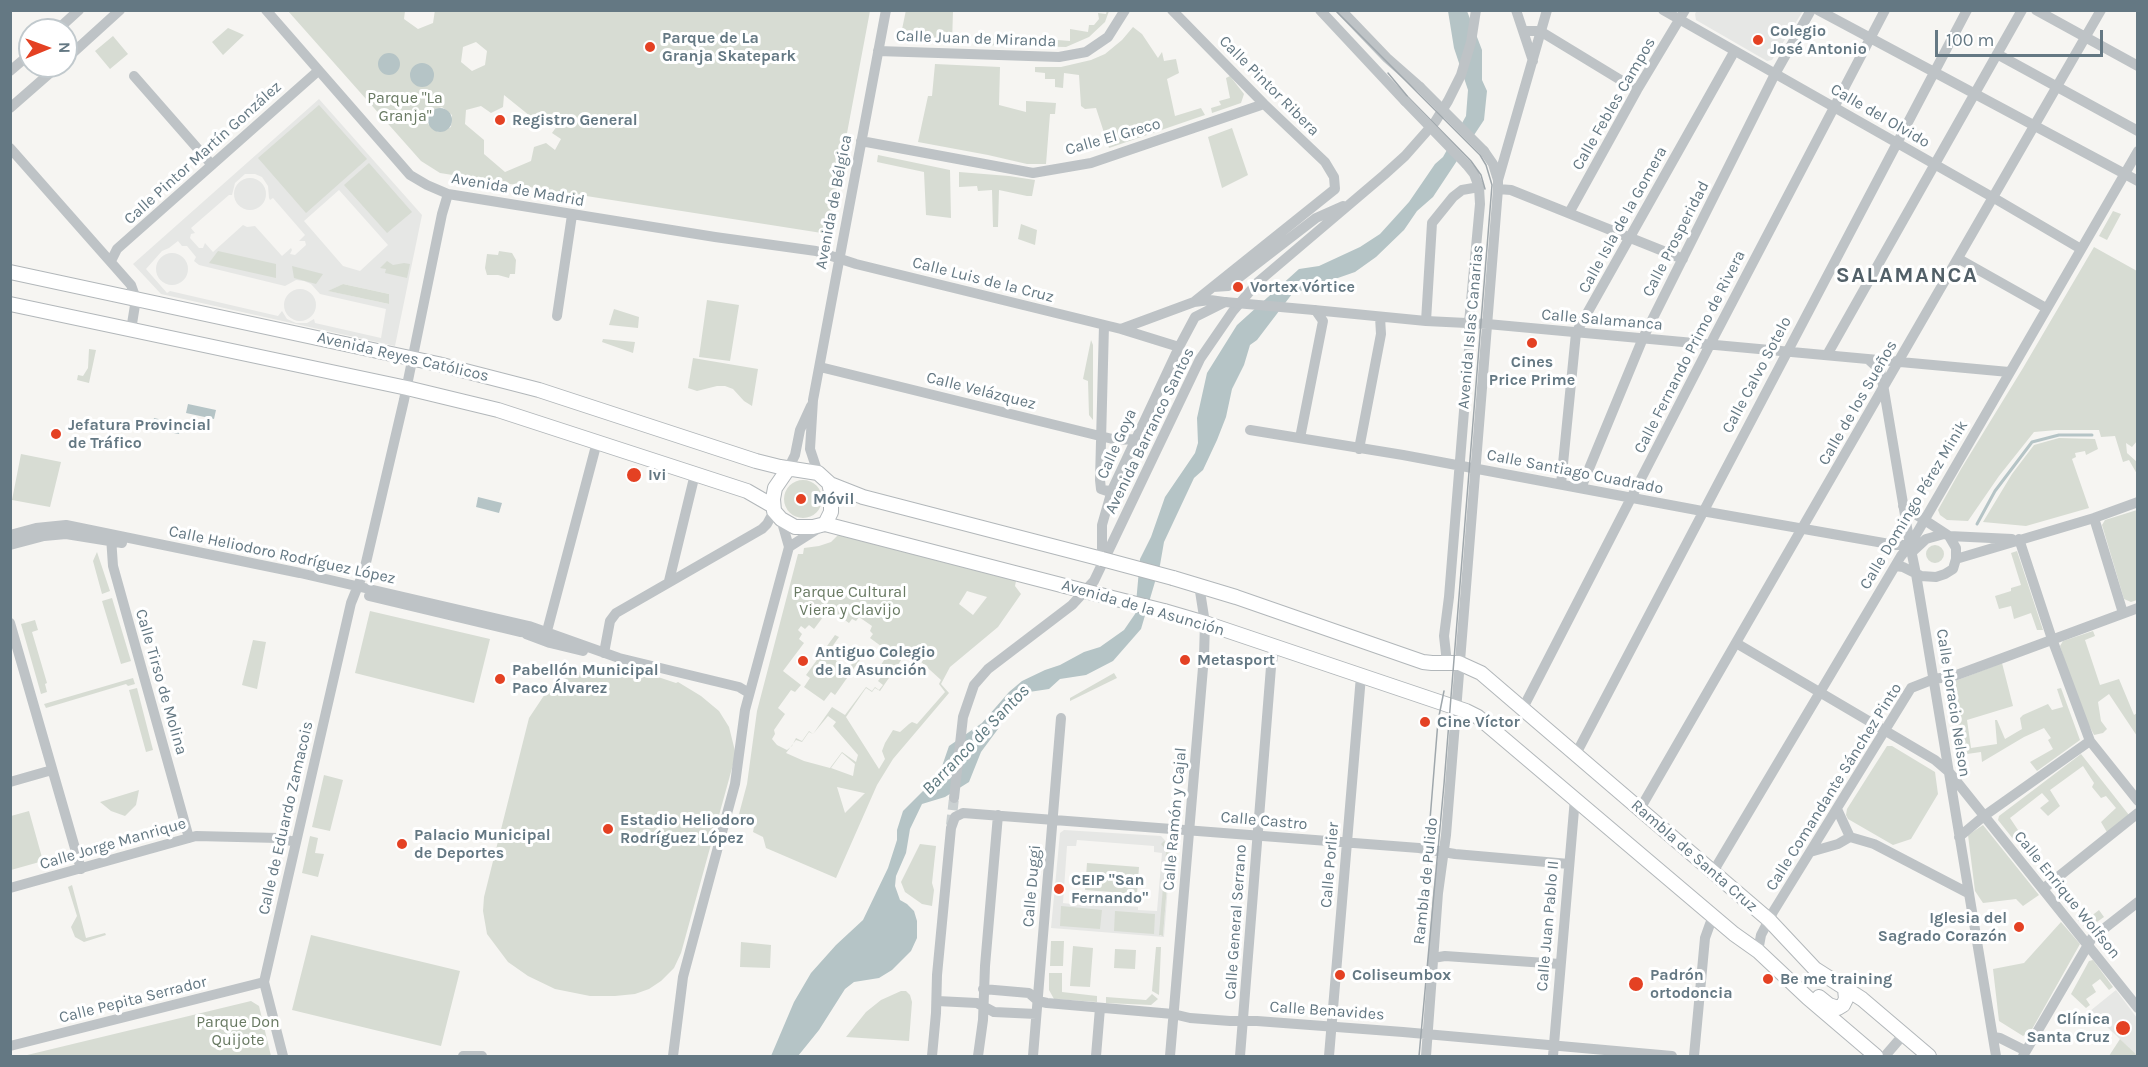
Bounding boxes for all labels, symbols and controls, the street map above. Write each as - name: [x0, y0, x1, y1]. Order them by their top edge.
- north arrow: [18, 18, 78, 78]
- scale bar: [1938, 18, 2106, 56]
- place label: Colegio José Antonio: [1770, 21, 1867, 59]
- street label: Calle Juan de Miranda: [896, 27, 1056, 51]
- place label: Parque de La Granja Skatepark: [662, 28, 796, 66]
- text: 100 m: [1946, 29, 1994, 51]
- street label: Calle Pintor Ribera: [1215, 32, 1323, 140]
- marker: Colegio José Antonio: [1751, 33, 1765, 47]
- street label: Calle Febles Campos: [1568, 34, 1660, 174]
- marker: Parque de La Granja Skatepark: [643, 40, 657, 54]
- text: N: [55, 42, 74, 54]
- street label: Calle Pintor Martín González: [120, 77, 286, 229]
- street label: Calle del Olvido: [1827, 80, 1933, 152]
- park label: Parque "La Granja": [367, 88, 443, 126]
- place label: Registro General: [512, 110, 638, 130]
- marker: Registro General: [493, 113, 507, 127]
- street label: Calle El Greco: [1063, 114, 1163, 160]
- street label: Avenida de Bélgica: [812, 133, 856, 271]
- street label: Calle Isla de la Gomera: [1575, 143, 1671, 297]
- street label: Avenida de Madrid: [450, 169, 586, 211]
- street label: Calle Prosperidad: [1639, 178, 1713, 300]
- street label: Avenida Islas Canarias: [1454, 244, 1488, 410]
- street label: Calle Fernando Primo de Rivera: [1630, 247, 1750, 457]
- street label: Calle Luis de la Cruz: [910, 253, 1056, 307]
- district label: SALAMANCA: [1836, 263, 1978, 289]
- place label: Vortex Vórtice: [1250, 277, 1355, 297]
- marker: Vortex Vórtice: [1231, 280, 1245, 294]
- street label: Calle Salamanca: [1540, 305, 1664, 335]
- street label: Calle Calvo Sotelo: [1718, 313, 1796, 437]
- street label: Avenida Reyes Católicos: [315, 328, 491, 386]
- marker: Cines Price Prime: [1525, 336, 1539, 350]
- street label: Calle de los Sueños: [1814, 337, 1902, 469]
- street label: Avenida Barranco Santos: [1101, 345, 1199, 517]
- place label: Cines Price Prime: [1489, 352, 1575, 390]
- street label: Calle Velázquez: [924, 368, 1038, 414]
- street label: Calle Goya: [1093, 406, 1141, 482]
- place label: Jefatura Provincial de Tráfico: [68, 415, 211, 453]
- street label: Calle Domingo Pérez Minik: [1856, 417, 1972, 593]
- marker: Jefatura Provincial de Tráfico: [49, 427, 63, 441]
- street label: Calle Santiago Cuadrado: [1485, 445, 1665, 499]
- place label: Ivi: [648, 465, 666, 485]
- marker: Ivi: [625, 466, 643, 484]
- place label: Móvil: [813, 489, 854, 509]
- marker: Móvil: [794, 492, 808, 506]
- street label: Calle Heliodoro Rodríguez López: [167, 522, 397, 588]
- street label: Avenida de la Asunción: [1059, 576, 1227, 640]
- park label: Parque Cultural Viera y Clavijo: [793, 582, 907, 620]
- street label: Calle Tirso de Molina: [131, 607, 191, 757]
- street label: Calle Horacio Nelson: [1932, 628, 1974, 778]
- place label: Antiguo Colegio de la Asunción: [815, 642, 935, 680]
- place label: Metasport: [1197, 650, 1275, 670]
- marker: Metasport: [1178, 653, 1192, 667]
- marker: Antiguo Colegio de la Asunción: [796, 654, 810, 668]
- place label: Pabellón Municipal Paco Álvarez: [512, 660, 659, 698]
- marker: Pabellón Municipal Paco Álvarez: [493, 672, 507, 686]
- water label: Barranco de Santos: [918, 680, 1034, 800]
- street label: Calle Comandante Sánchez Pinto: [1762, 680, 1906, 894]
- place label: Cine Víctor: [1437, 712, 1520, 732]
- marker: Cine Víctor: [1418, 715, 1432, 729]
- street label: Calle de Eduardo Zamacois: [254, 719, 318, 917]
- street label: Calle Ramón y Cajal: [1159, 747, 1191, 891]
- street label: Rambla de Santa Cruz: [1627, 796, 1761, 916]
- street label: Calle Castro: [1220, 808, 1308, 834]
- place label: Estadio Heliodoro Rodríguez López: [620, 810, 755, 848]
- street label: Calle Jorge Manrique: [38, 814, 188, 874]
- street label: Rambla de Pulido: [1410, 817, 1442, 945]
- street label: Calle Porlier: [1317, 821, 1343, 909]
- marker: Estadio Heliodoro Rodríguez López: [601, 822, 615, 836]
- place label: Palacio Municipal de Deportes: [414, 825, 551, 863]
- street label: Calle Enrique Wolfson: [2010, 827, 2124, 963]
- marker: Palacio Municipal de Deportes: [395, 837, 409, 851]
- street label: Calle Duggi: [1019, 844, 1045, 928]
- street label: Calle General Serrano: [1221, 844, 1251, 1000]
- street label: Calle Juan Pablo II: [1533, 860, 1563, 992]
- place label: CEIP "San Fernando": [1071, 870, 1148, 908]
- marker: CEIP "San Fernando": [1052, 882, 1066, 896]
- place label: Iglesia del Sagrado Corazón: [1878, 908, 2007, 946]
- marker: Iglesia del Sagrado Corazón: [2012, 920, 2026, 934]
- place label: Coliseumbox: [1352, 965, 1451, 985]
- place label: Padrón ortodoncia: [1650, 965, 1733, 1003]
- marker: Coliseumbox: [1333, 968, 1347, 982]
- place label: Be me training: [1780, 969, 1892, 989]
- street label: Calle Pepita Serrador: [57, 972, 209, 1028]
- marker: Be me training: [1761, 972, 1775, 986]
- marker: Padrón ortodoncia: [1627, 975, 1645, 993]
- street label: Calle Benavides: [1269, 997, 1385, 1025]
- place label: Clínica Santa Cruz: [2026, 1009, 2110, 1047]
- park label: Parque Don Quijote: [196, 1012, 280, 1050]
- marker: Clínica Santa Cruz: [2114, 1019, 2132, 1037]

